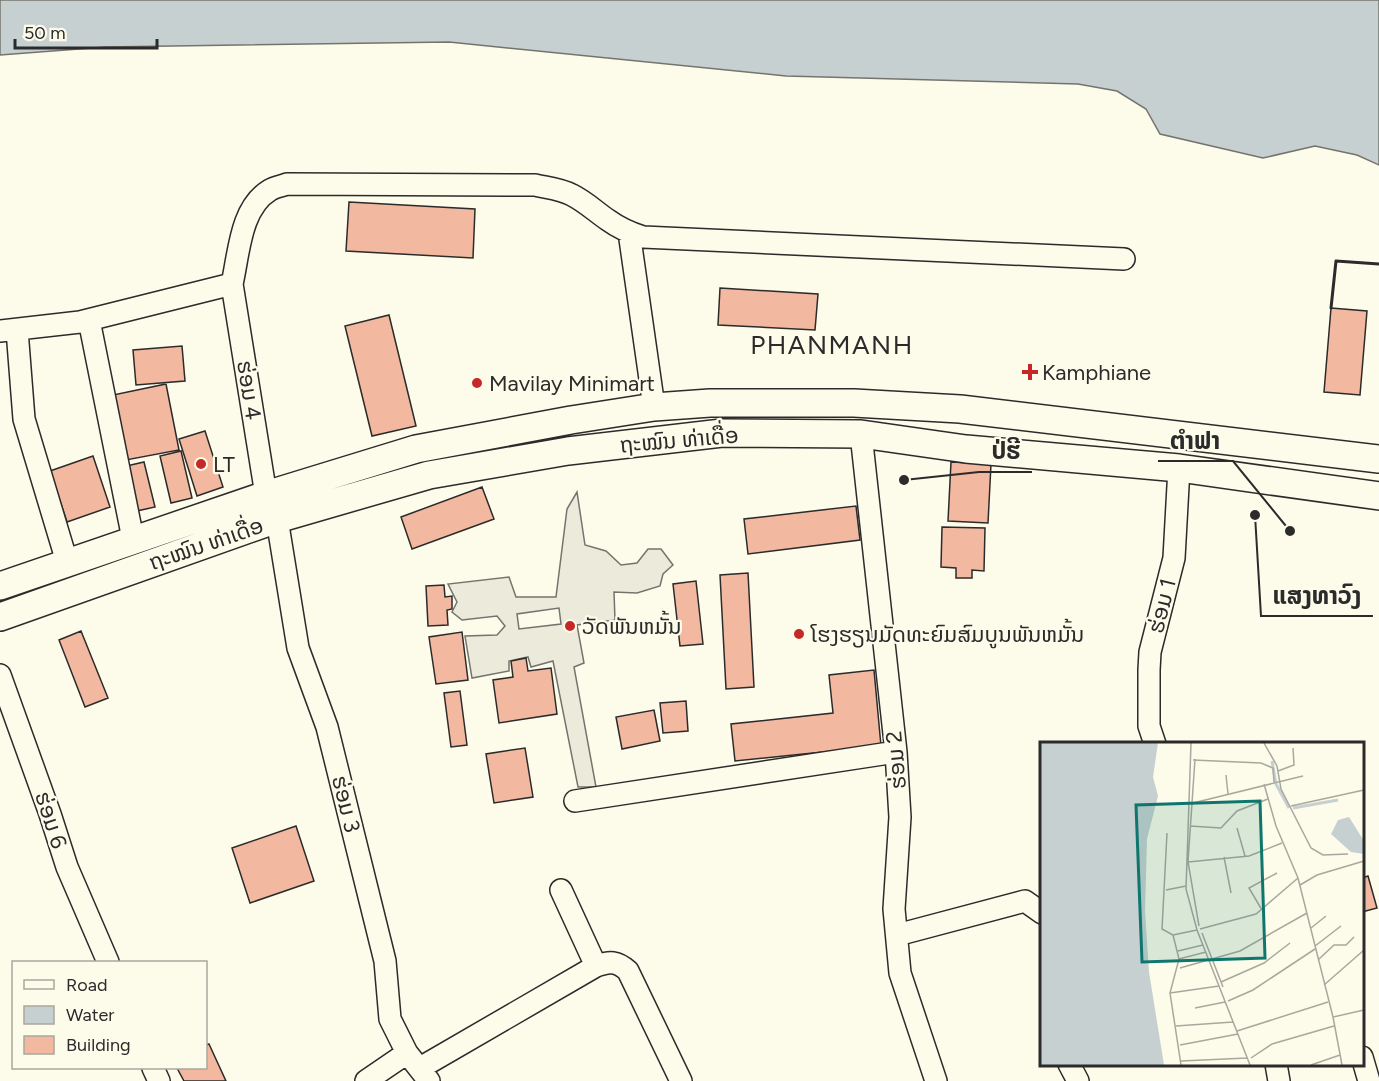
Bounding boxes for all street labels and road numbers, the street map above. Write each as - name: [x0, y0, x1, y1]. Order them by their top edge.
- street label: ຮ່ອມ 4: [231, 358, 267, 422]
- street label: ຖະໝົນ ທ່າເດື່ອ: [618, 418, 740, 459]
- street label: ຖະໝົນ ທ່າເດື່ອ: [144, 509, 267, 576]
- street label: ຮ່ອມ 1: [1142, 576, 1182, 636]
- street label: ຮ່ອມ 2: [880, 730, 912, 790]
- street label: ຮ່ອມ 3: [326, 773, 366, 835]
- street label: ຮ່ອມ 6: [29, 788, 73, 852]

